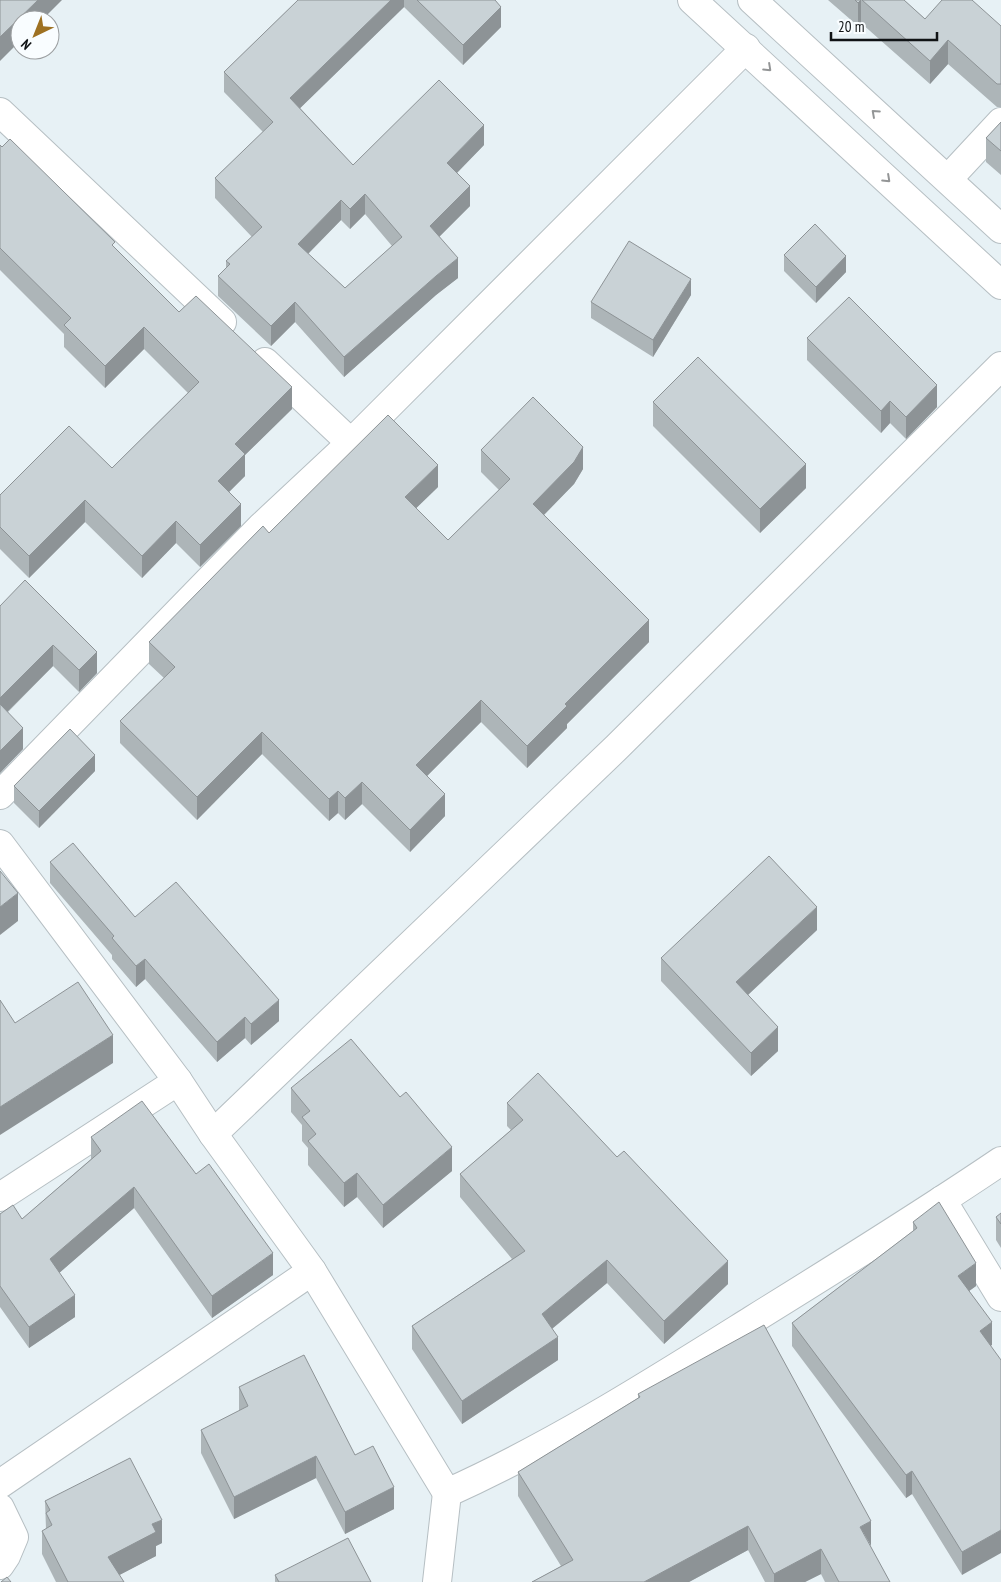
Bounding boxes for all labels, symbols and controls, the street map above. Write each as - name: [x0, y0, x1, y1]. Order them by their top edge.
- north arrow: [10, 10, 60, 60]
- scale bar: [831, 10, 937, 42]
- text: 20 m: [838, 17, 864, 36]
- text: N: [17, 35, 35, 54]
- one-way arrow: [762, 62, 771, 71]
- one-way arrow: [872, 110, 881, 119]
- one-way arrow: [881, 173, 890, 182]

